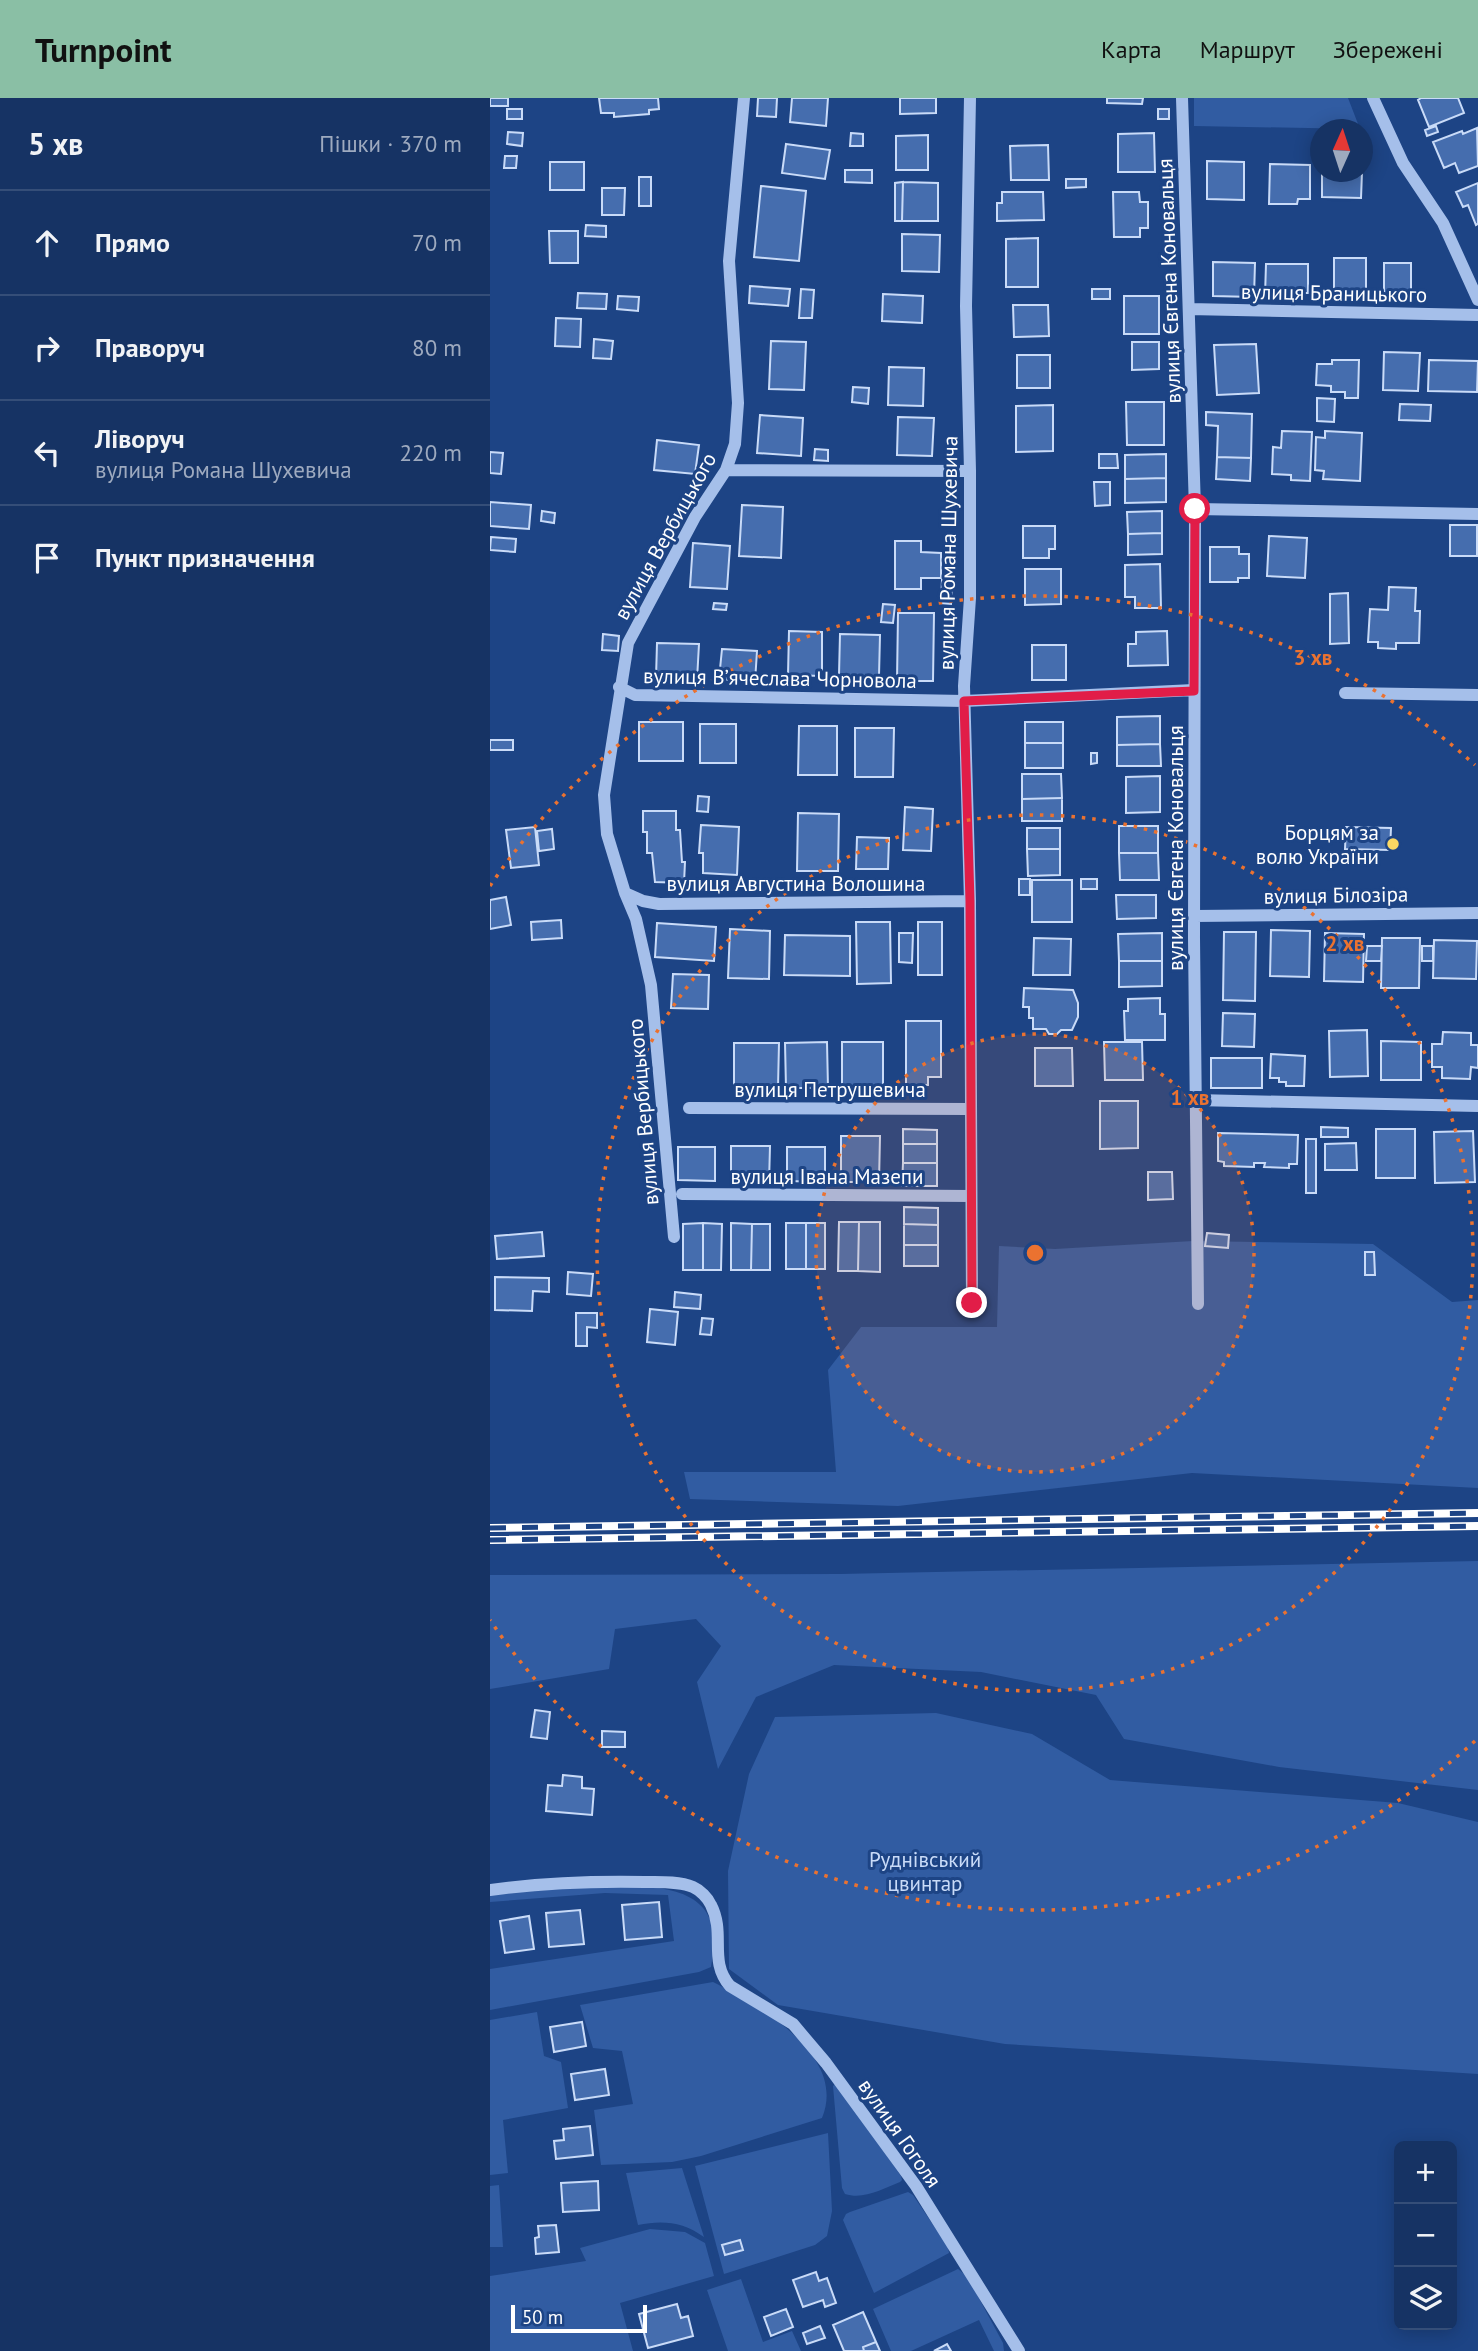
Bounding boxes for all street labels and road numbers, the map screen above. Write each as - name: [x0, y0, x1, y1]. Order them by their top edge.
- street label: вулиця Євгена Коновальця: [1151, 158, 1187, 404]
- street label: вулиця Браницького: [1241, 278, 1427, 308]
- street label: вулиця Романа Шухевича: [932, 436, 964, 670]
- street label: вулиця Вербицького: [608, 448, 722, 624]
- street label: вулиця Вʼячеслава Чорновола: [643, 662, 917, 694]
- street label: вулиця Євгена Коновальця: [1162, 725, 1189, 971]
- street label: вулиця Августина Волошина: [667, 870, 925, 897]
- street label: вулиця Білозіра: [1263, 880, 1409, 910]
- street label: вулиця Вербицького: [621, 1018, 665, 1206]
- street label: вулиця Петрушевича: [734, 1076, 926, 1103]
- street label: вулиця Івана Мазепи: [730, 1163, 924, 1190]
- street label: вулиця Гоголя: [853, 2073, 947, 2193]

